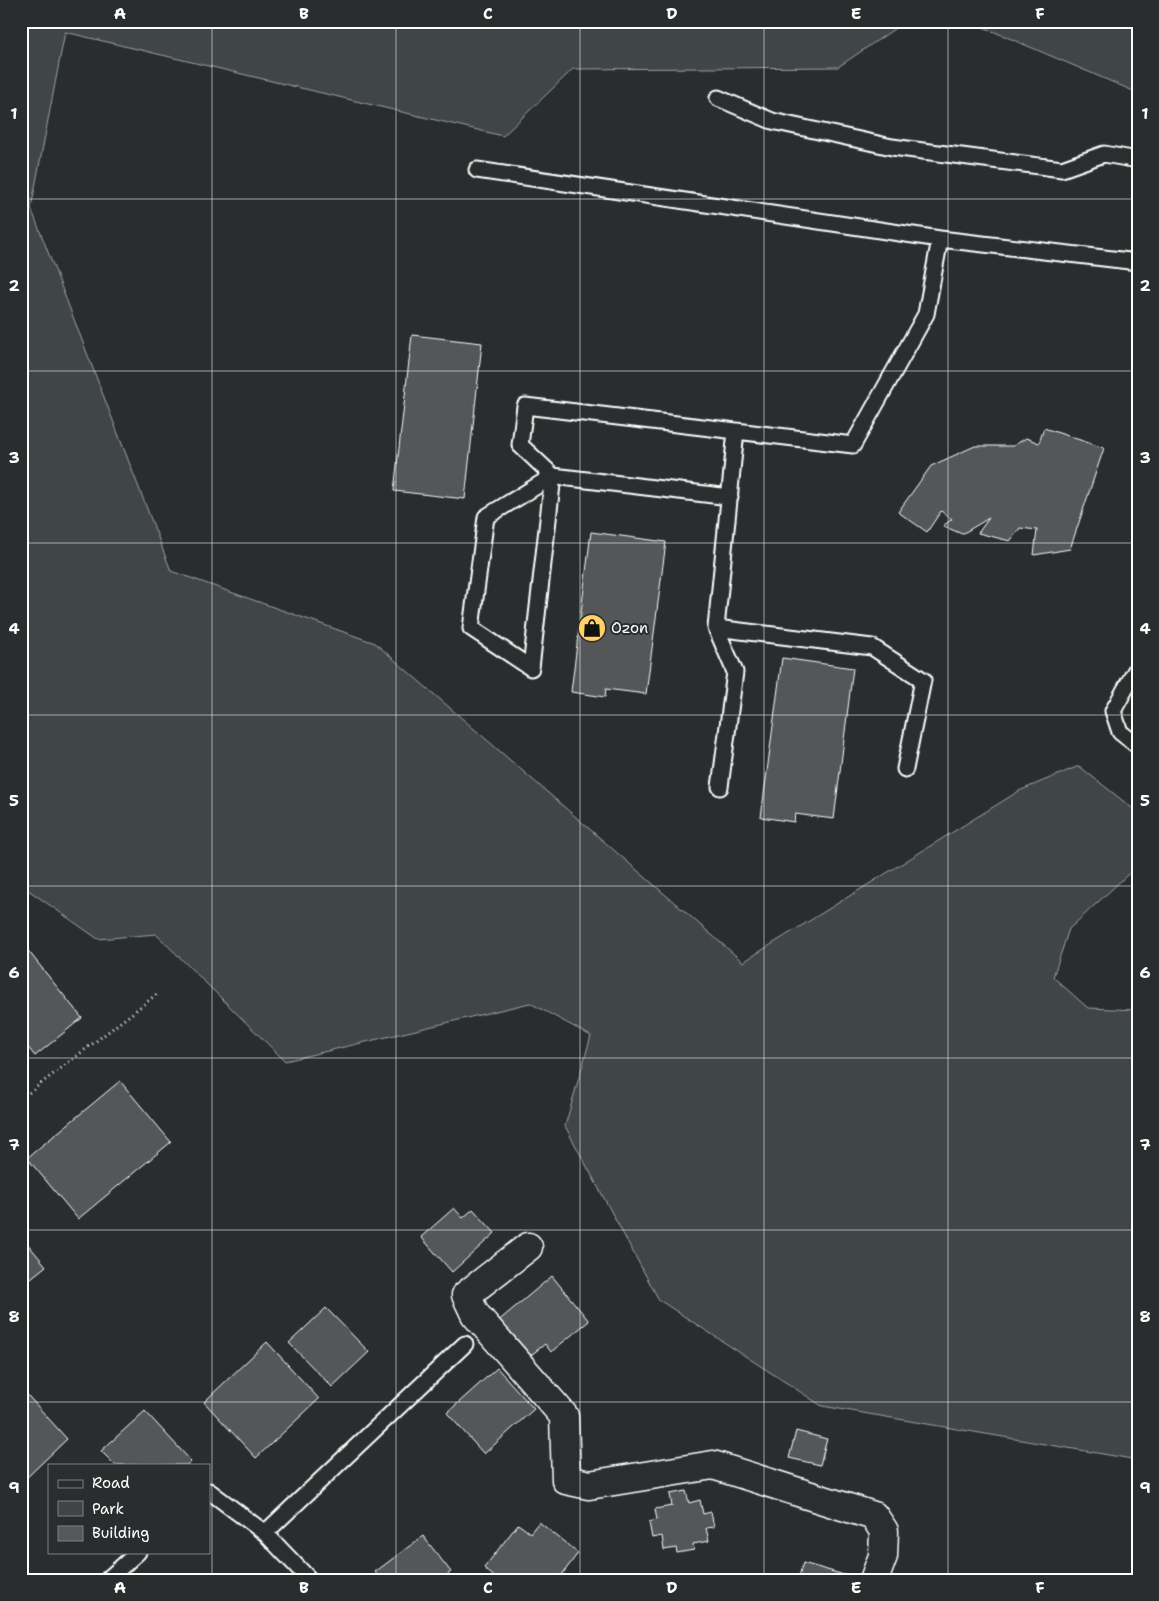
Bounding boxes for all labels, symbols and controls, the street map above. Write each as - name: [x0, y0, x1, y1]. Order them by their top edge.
- text: A: [114, 3, 126, 24]
- text: B: [299, 3, 309, 24]
- text: C: [483, 3, 493, 24]
- text: D: [666, 3, 678, 24]
- text: E: [851, 3, 861, 24]
- text: F: [1035, 3, 1045, 24]
- text: 1: [10, 103, 18, 124]
- text: 1: [1141, 103, 1149, 124]
- text: 2: [8, 275, 20, 296]
- text: 2: [1139, 275, 1151, 296]
- text: 3: [8, 447, 20, 468]
- text: 3: [1139, 447, 1151, 468]
- shop icon: Ozon: [577, 613, 607, 643]
- text: 4: [8, 618, 20, 639]
- place label: Ozon: [611, 618, 648, 638]
- text: 4: [1139, 618, 1151, 639]
- text: 5: [9, 790, 19, 811]
- text: 5: [1140, 790, 1150, 811]
- text: 6: [8, 962, 20, 983]
- text: 6: [1139, 962, 1151, 983]
- text: 7: [8, 1134, 20, 1155]
- text: 7: [1139, 1134, 1151, 1155]
- text: 8: [8, 1306, 20, 1327]
- text: 8: [1139, 1306, 1151, 1327]
- legend: [48, 1464, 210, 1554]
- text: Road: [92, 1473, 130, 1493]
- text: 9: [8, 1477, 20, 1498]
- text: 9: [1139, 1477, 1151, 1498]
- text: Park: [92, 1499, 124, 1519]
- text: Building: [92, 1523, 149, 1543]
- text: A: [114, 1577, 126, 1598]
- text: B: [299, 1577, 309, 1598]
- text: C: [483, 1577, 493, 1598]
- text: D: [666, 1577, 678, 1598]
- text: E: [851, 1577, 861, 1598]
- text: F: [1035, 1577, 1045, 1598]

